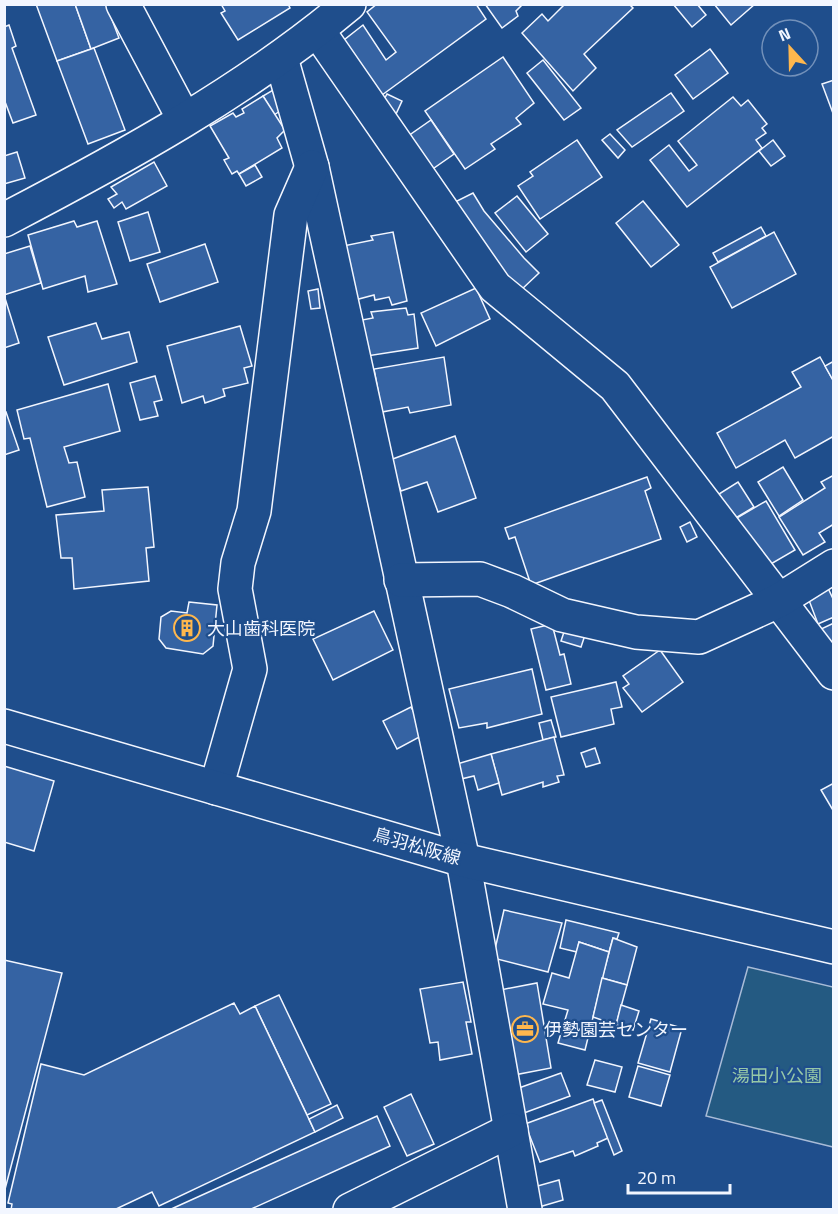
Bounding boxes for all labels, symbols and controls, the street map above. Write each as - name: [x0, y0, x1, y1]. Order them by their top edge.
- north arrow: [760, 18, 820, 78]
- text: N: [775, 21, 794, 47]
- building icon: 大山歯科医院: [172, 613, 202, 643]
- place label: 大山歯科医院: [207, 615, 315, 642]
- street label: 鳥羽松阪線: [370, 821, 464, 871]
- office icon: 伊勢園芸センター: [510, 1014, 540, 1044]
- place label: 伊勢園芸センター: [544, 1016, 688, 1043]
- park label: 湯田小公園: [732, 1062, 822, 1089]
- scale bar: [628, 1157, 730, 1195]
- text: 20 m: [637, 1164, 676, 1191]

